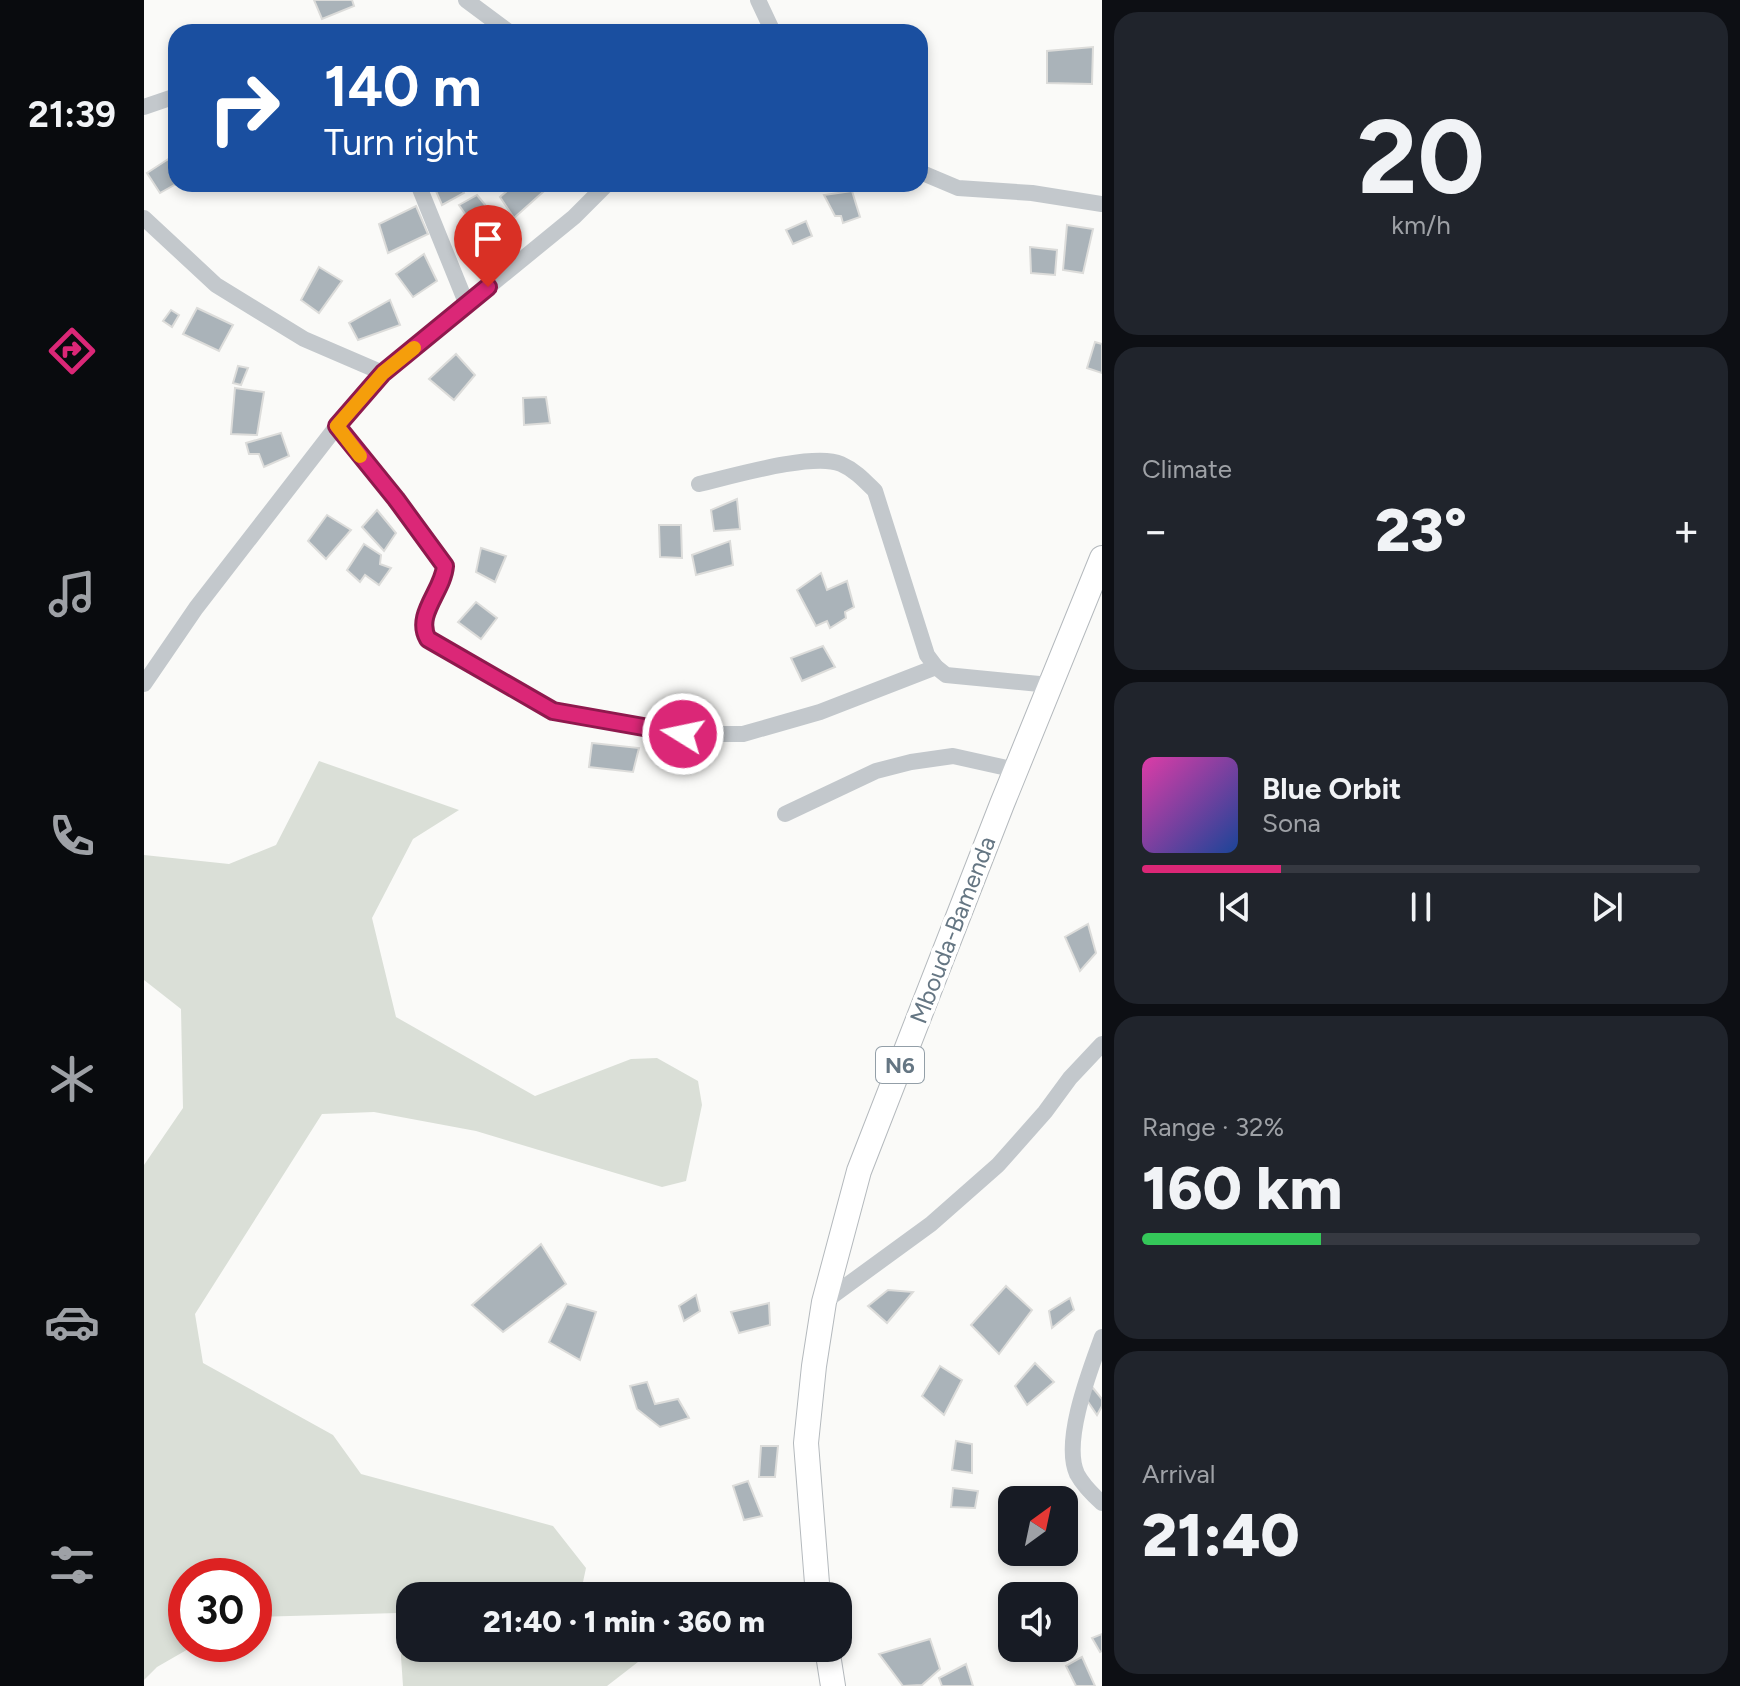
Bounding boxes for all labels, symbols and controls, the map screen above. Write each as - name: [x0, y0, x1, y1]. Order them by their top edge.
- text: 140 m: [324, 53, 482, 120]
- icon: right: [192, 56, 296, 160]
- text: 21:39: [28, 93, 116, 136]
- text: 20: [1357, 94, 1485, 219]
- text: Turn right: [324, 121, 479, 164]
- pin: [454, 205, 522, 287]
- text: km/h: [1391, 209, 1451, 241]
- icon: arrive: [466, 217, 510, 261]
- icon: directions: [44, 323, 100, 379]
- text: Climate: [1142, 453, 1232, 485]
- text: 23°: [1375, 494, 1467, 566]
- text: −: [1142, 504, 1169, 557]
- text: +: [1673, 504, 1700, 557]
- icon: music: [44, 566, 100, 622]
- position arrow: [641, 692, 725, 776]
- text: Blue Orbit: [1262, 770, 1401, 807]
- text: Sona: [1262, 807, 1321, 839]
- icon: phone: [44, 808, 100, 864]
- street label: Mbouda-Bamenda: [903, 832, 1002, 1027]
- icon: previous: [1213, 885, 1257, 929]
- icon: pause: [1399, 885, 1443, 929]
- icon: next: [1585, 885, 1629, 929]
- road number: N6: [876, 1047, 924, 1083]
- icon: climate: [44, 1051, 100, 1107]
- text: Range · 32%: [1142, 1111, 1284, 1143]
- text: 160 km: [1142, 1152, 1342, 1224]
- icon: car: [44, 1294, 100, 1350]
- text: Arrival: [1142, 1458, 1215, 1490]
- north arrow: [998, 1486, 1078, 1566]
- map controls: [998, 1486, 1078, 1662]
- text: 21:40: [1142, 1499, 1300, 1571]
- icon: filters: [44, 1537, 100, 1593]
- speed limit sign: 30: [168, 1558, 272, 1662]
- button: sound: [998, 1582, 1078, 1662]
- text: 21:40 · 1 min · 360 m: [483, 1603, 765, 1640]

